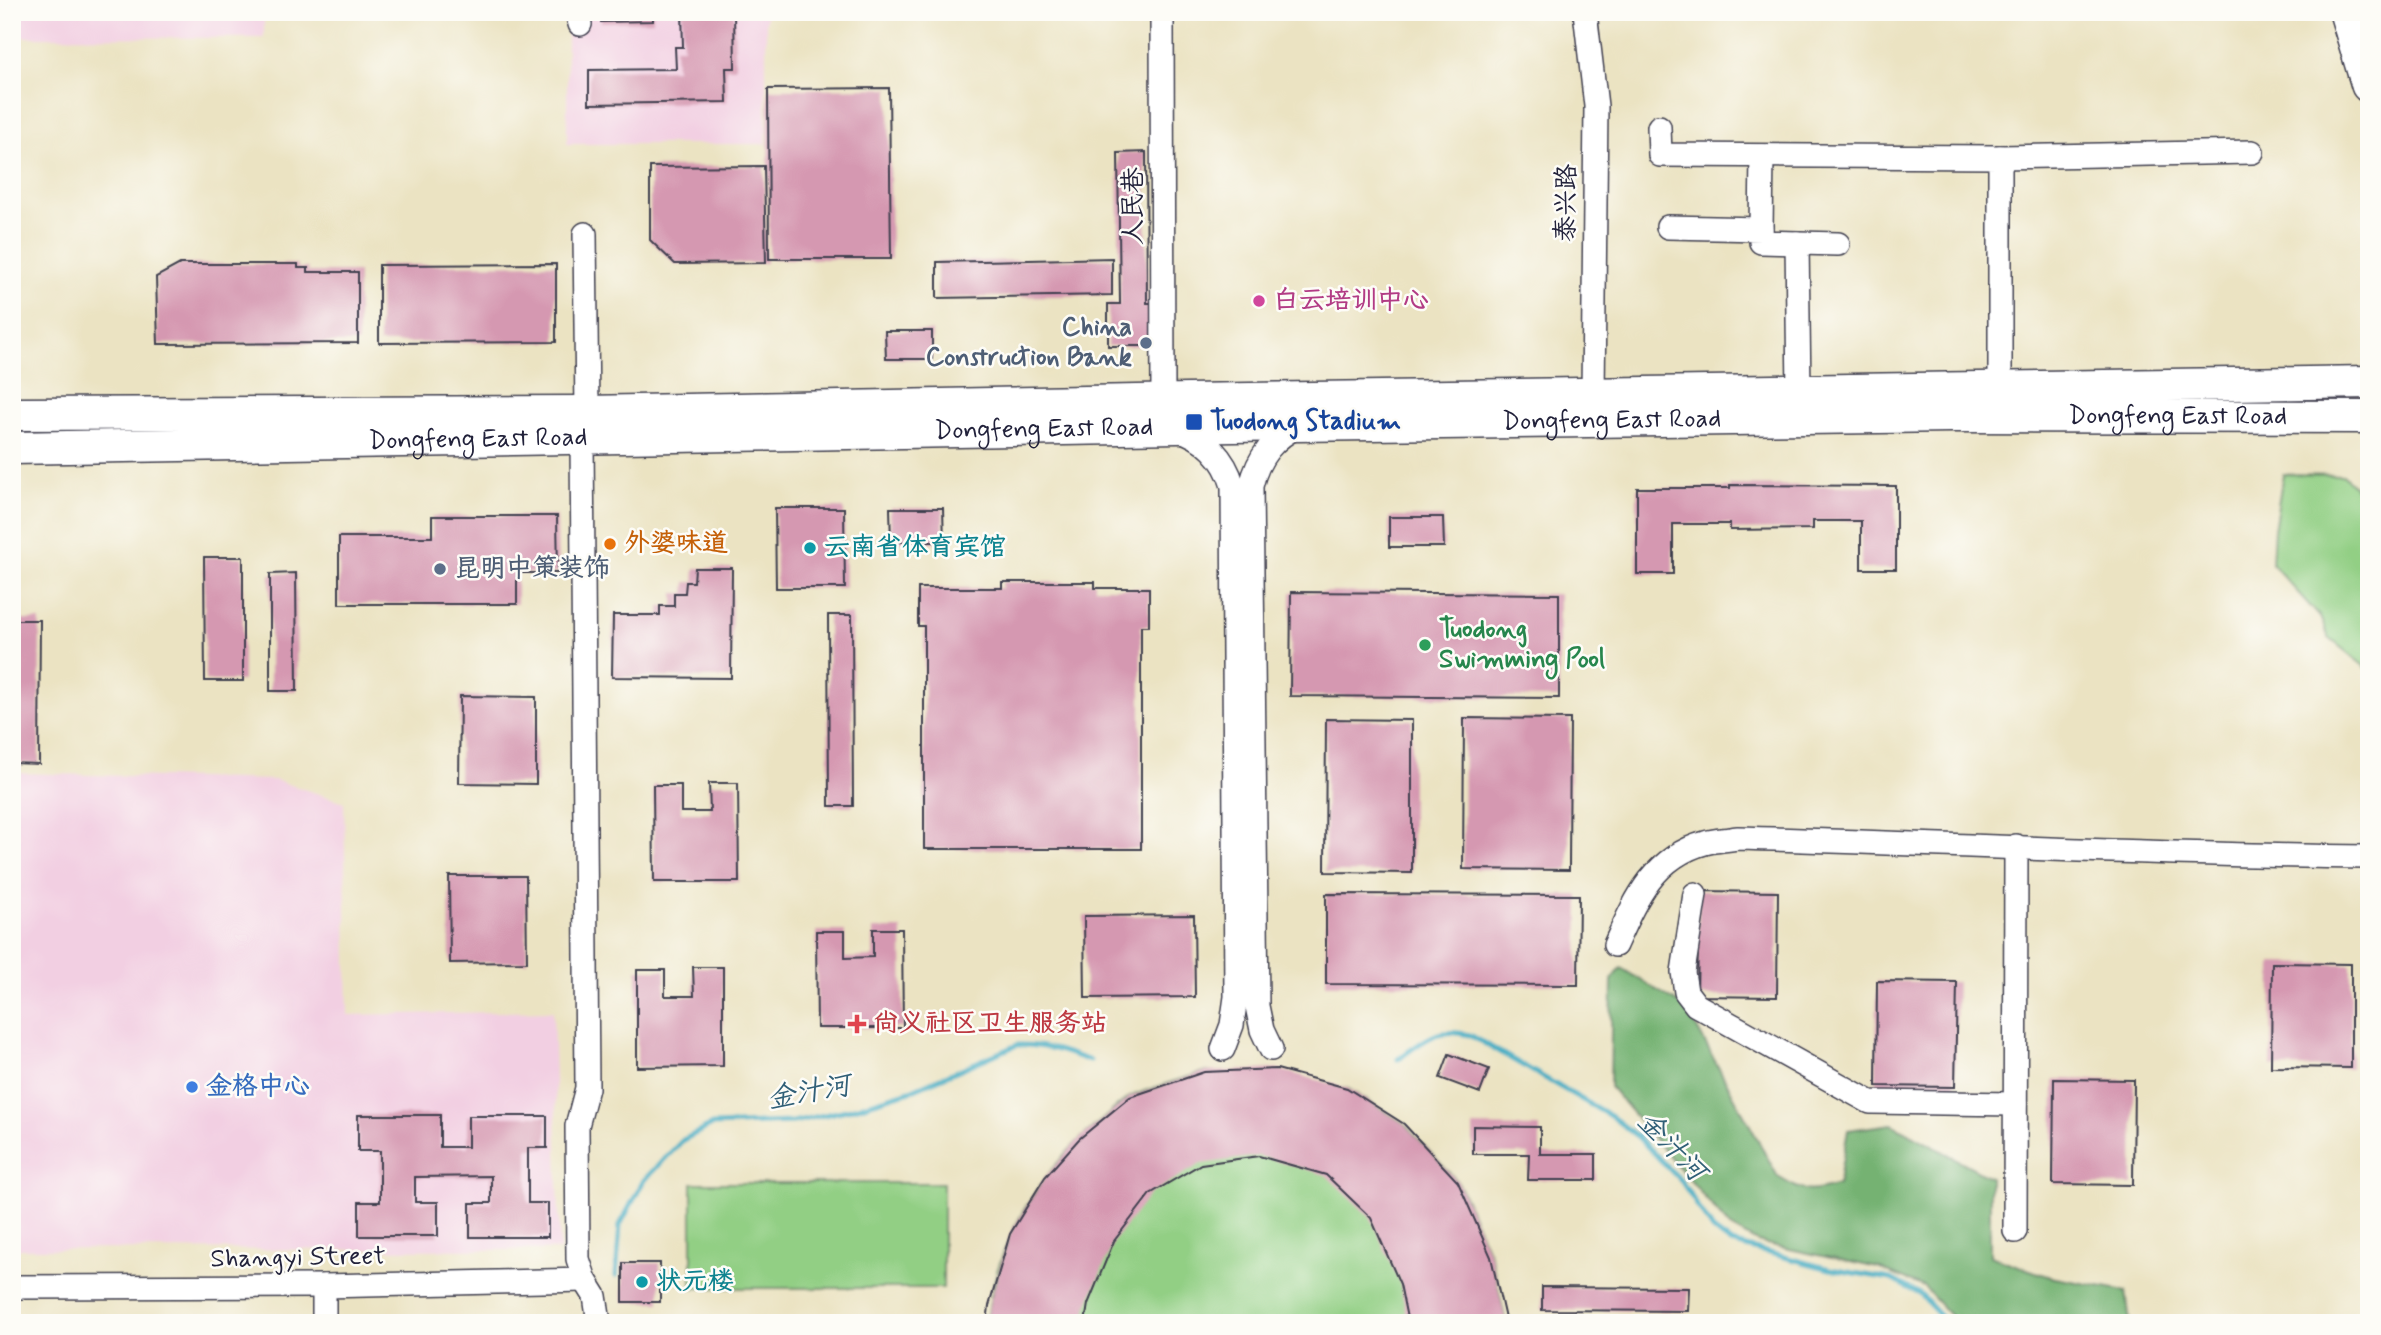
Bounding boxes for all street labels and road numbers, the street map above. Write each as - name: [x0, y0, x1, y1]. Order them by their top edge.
- street label: 泰兴路: [1549, 164, 1585, 242]
- street label: 人民巷: [1117, 167, 1151, 245]
- street label: Dongfeng East Road: [2068, 399, 2287, 436]
- street label: Dongfeng East Road: [1502, 402, 1721, 441]
- street label: Dongfeng East Road: [934, 410, 1154, 450]
- street label: Dongfeng East Road: [368, 421, 588, 460]
- street label: Shangyi Street: [210, 1239, 386, 1277]

